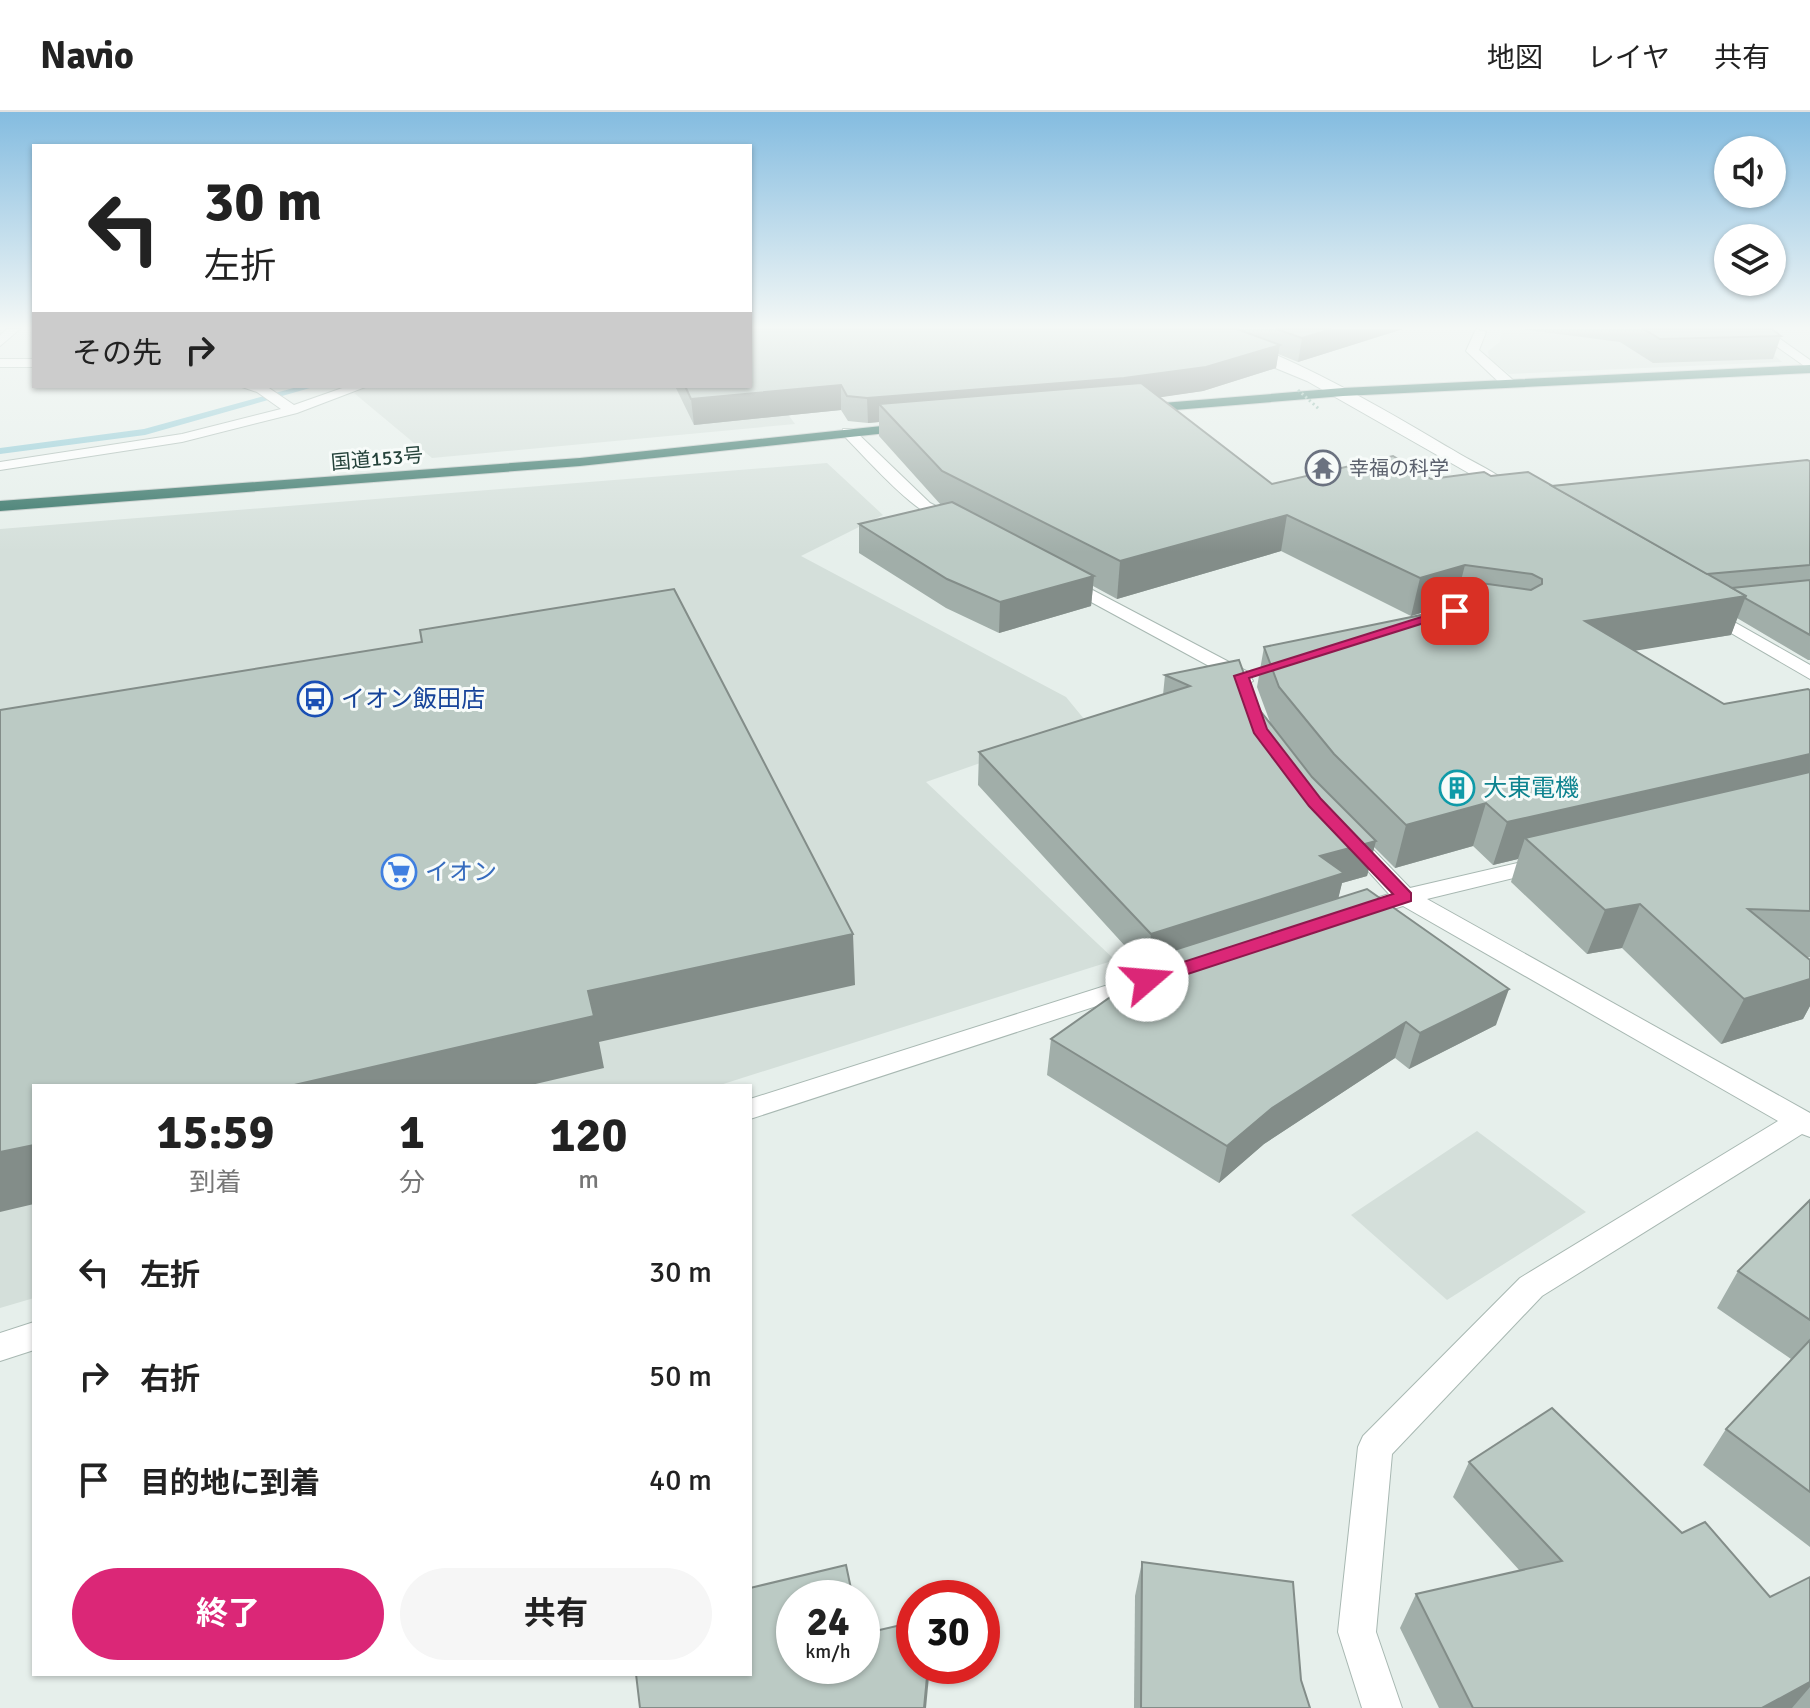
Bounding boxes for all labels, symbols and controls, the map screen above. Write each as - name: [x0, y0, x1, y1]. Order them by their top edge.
- text: Navio: [40, 32, 134, 79]
- text: 地図: [1487, 41, 1543, 75]
- text: レイヤ: [1587, 41, 1670, 75]
- text: 共有: [1714, 41, 1770, 75]
- map controls: [1714, 136, 1786, 296]
- button: sound: [1714, 136, 1786, 208]
- text: 30 m: [204, 167, 322, 236]
- icon: left: [72, 176, 176, 280]
- button: layers: [1714, 224, 1786, 296]
- text: 左折: [204, 244, 276, 289]
- icon: right: [178, 328, 222, 372]
- text: その先: [72, 335, 162, 372]
- street label: 国道153号: [330, 443, 424, 475]
- temple icon: 幸福の科学: [1304, 449, 1342, 487]
- place label: 幸福の科学: [1349, 456, 1449, 481]
- pin: [1421, 577, 1489, 645]
- icon: arrive: [1433, 589, 1477, 633]
- bus stop icon: イオン飯田店: [296, 680, 334, 718]
- place label: イオン飯田店: [341, 684, 485, 714]
- building icon: 大東電機: [1438, 769, 1476, 807]
- place label: 大東電機: [1483, 773, 1579, 803]
- supermarket icon: イオン: [380, 853, 418, 891]
- place label: イオン: [425, 857, 497, 887]
- position arrow: [1105, 938, 1189, 1022]
- text: 15:59: [157, 1103, 274, 1162]
- text: 1: [399, 1103, 425, 1162]
- text: 120: [550, 1106, 627, 1165]
- text: m: [578, 1164, 599, 1196]
- text: 到着: [190, 1167, 242, 1199]
- text: 分: [399, 1167, 425, 1199]
- icon: left: [72, 1250, 116, 1294]
- text: 30 m: [649, 1254, 712, 1291]
- text: 左折: [140, 1257, 200, 1294]
- icon: right: [72, 1354, 116, 1398]
- text: 50 m: [649, 1358, 712, 1395]
- text: 右折: [140, 1361, 200, 1398]
- icon: arrive: [72, 1458, 116, 1502]
- text: 40 m: [649, 1462, 712, 1499]
- text: 目的地に到着: [140, 1465, 320, 1502]
- button: 終了: [72, 1568, 384, 1660]
- button: 共有: [400, 1568, 712, 1660]
- speed limit sign: 30: [896, 1580, 1000, 1684]
- text: 24: [806, 1597, 850, 1647]
- text: km/h: [805, 1639, 851, 1664]

